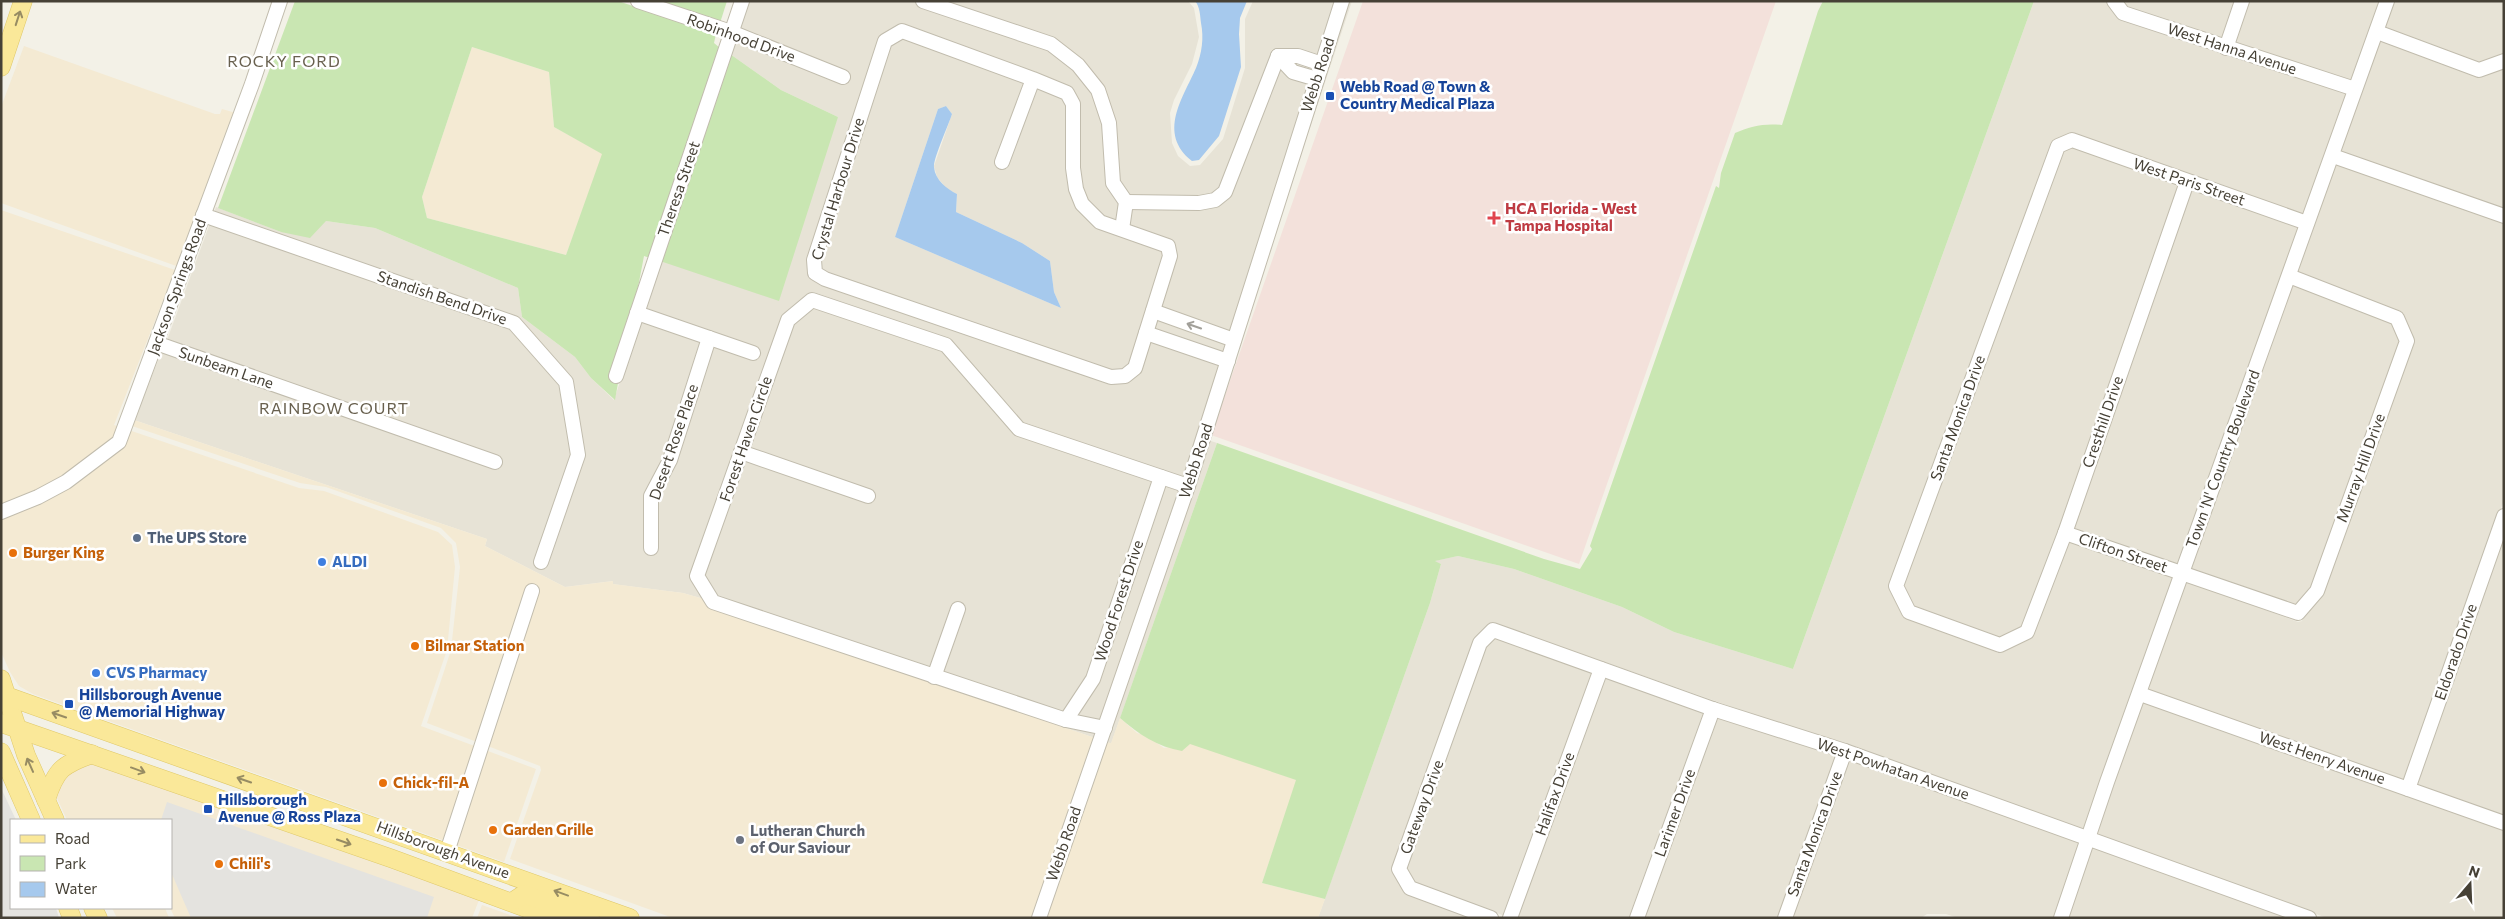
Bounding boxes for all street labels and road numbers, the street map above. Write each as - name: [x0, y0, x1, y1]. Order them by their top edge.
- street label: Robinhood Drive: [685, 9, 798, 65]
- street label: West Hanna Avenue: [2165, 19, 2299, 77]
- street label: Webb Road: [1296, 35, 1338, 114]
- street label: Crystal Harbour Drive: [807, 115, 867, 262]
- street label: Theresa Street: [653, 139, 703, 239]
- street label: West Paris Street: [2131, 153, 2248, 209]
- street label: Jackson Springs Road: [143, 216, 209, 357]
- street label: Standish Bend Drive: [375, 266, 510, 328]
- street label: Sunbeam Lane: [176, 342, 276, 392]
- street label: Santa Monica Drive: [1926, 352, 1988, 483]
- street label: Town 'N' Country Boulevard: [2181, 367, 2263, 550]
- street label: Cresthill Drive: [2078, 373, 2126, 470]
- street label: Forest Haven Circle: [715, 374, 775, 504]
- street label: Desert Rose Place: [645, 381, 701, 502]
- street label: Murray Hill Drive: [2332, 411, 2388, 525]
- street label: Webb Road: [1174, 421, 1216, 500]
- street label: Clifton Street: [2077, 528, 2170, 576]
- street label: Wood Forest Drive: [1090, 538, 1146, 664]
- street label: Eldorado Drive: [2430, 601, 2480, 702]
- street label: West Henry Avenue: [2257, 727, 2388, 787]
- street label: West Powhatan Avenue: [1815, 734, 1972, 803]
- street label: Halifax Drive: [1531, 749, 1578, 838]
- street label: Gateway Drive: [1396, 757, 1446, 856]
- street label: Larimer Drive: [1650, 766, 1698, 859]
- street label: Santa Monica Drive: [1783, 768, 1845, 899]
- street label: Webb Road: [1042, 804, 1084, 883]
- street label: Hillsborough Avenue: [374, 817, 512, 881]

